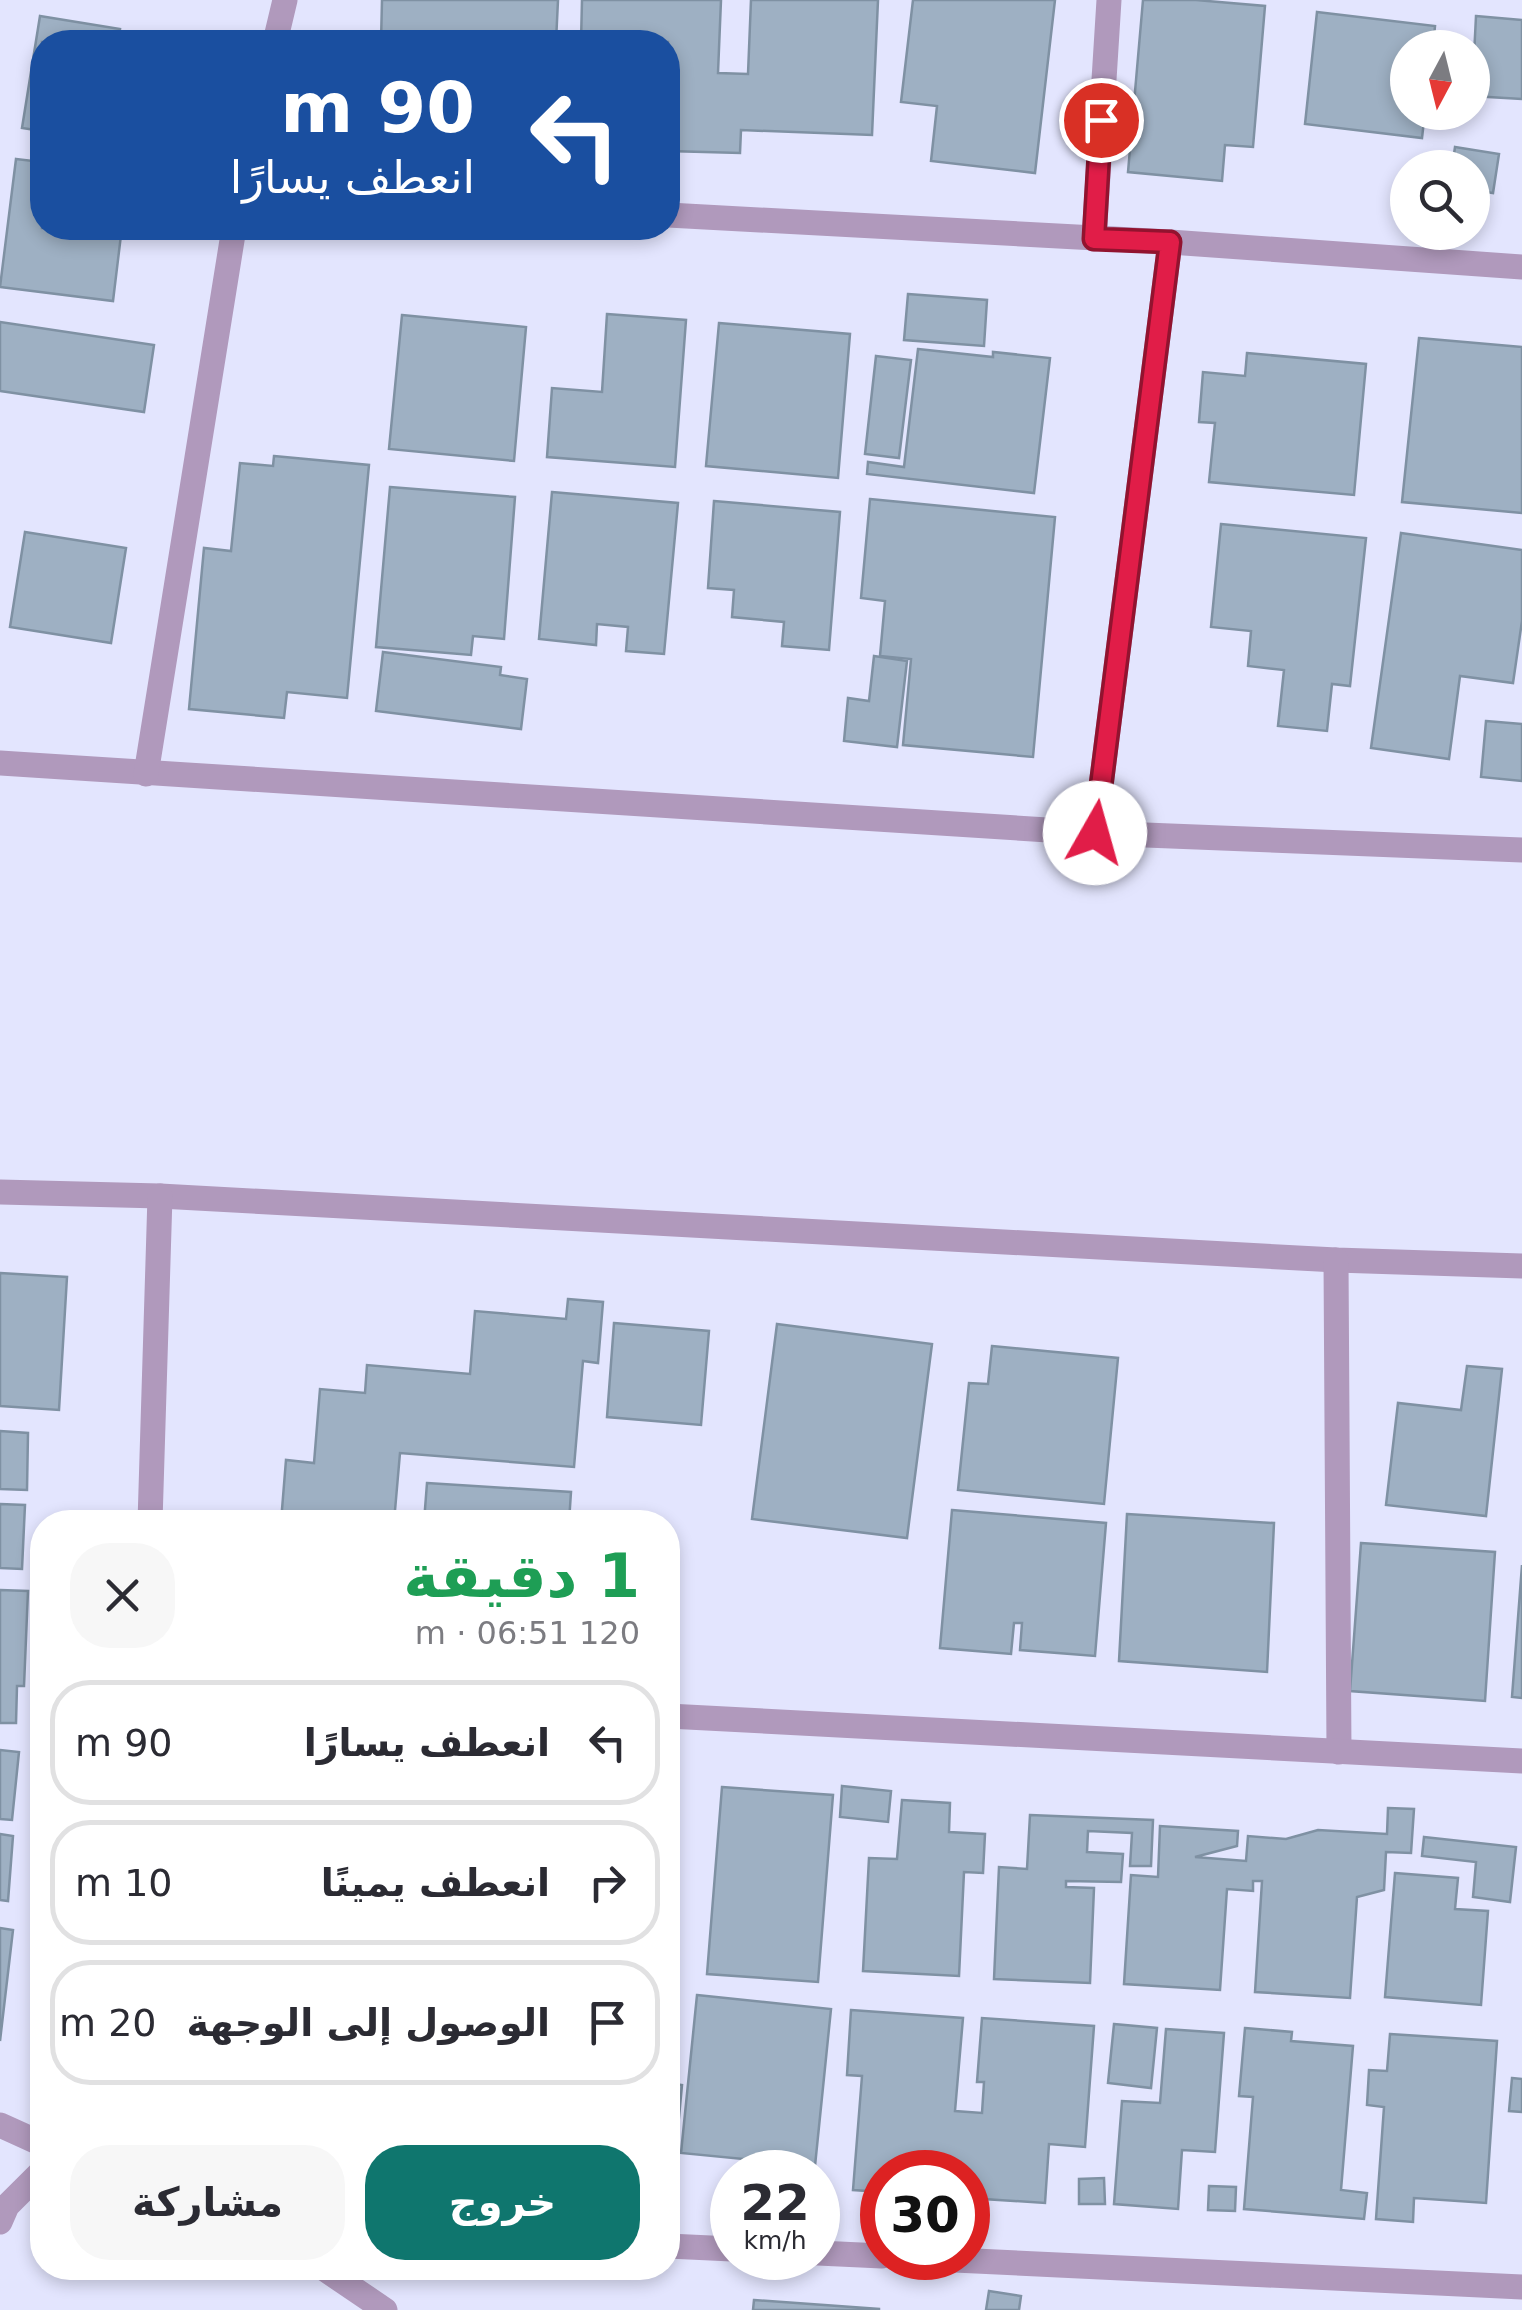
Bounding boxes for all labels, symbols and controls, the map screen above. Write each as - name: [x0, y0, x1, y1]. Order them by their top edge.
- north arrow: [1390, 30, 1490, 130]
- map controls: [1390, 30, 1490, 250]
- text: 90 m: [280, 67, 475, 149]
- icon: left: [510, 70, 640, 200]
- pin: [1059, 78, 1144, 163]
- icon: arrive: [1074, 93, 1129, 148]
- button: search: [1390, 150, 1490, 250]
- text: انعطف يسارًا: [230, 151, 475, 204]
- position arrow: [1043, 781, 1147, 885]
- text: 1 دقيقة: [403, 1541, 640, 1611]
- button: close: [70, 1543, 175, 1648]
- text: 120 m · 06:51: [415, 1614, 640, 1652]
- icon: left: [580, 1715, 635, 1770]
- text: 90 m: [75, 1721, 172, 1765]
- text: انعطف يسارًا: [304, 1721, 550, 1765]
- icon: right: [580, 1855, 635, 1910]
- text: 10 m: [75, 1861, 172, 1905]
- text: انعطف يمينًا: [321, 1861, 550, 1905]
- icon: arrive: [580, 1995, 635, 2050]
- text: 20 m: [59, 2001, 157, 2045]
- text: الوصول إلى الوجهة: [187, 2001, 550, 2045]
- button: مشاركة: [70, 2145, 345, 2260]
- button: خروج: [365, 2145, 640, 2260]
- speed limit sign: 30: [860, 2150, 990, 2280]
- text: 22: [740, 2174, 810, 2232]
- text: km/h: [743, 2226, 807, 2255]

